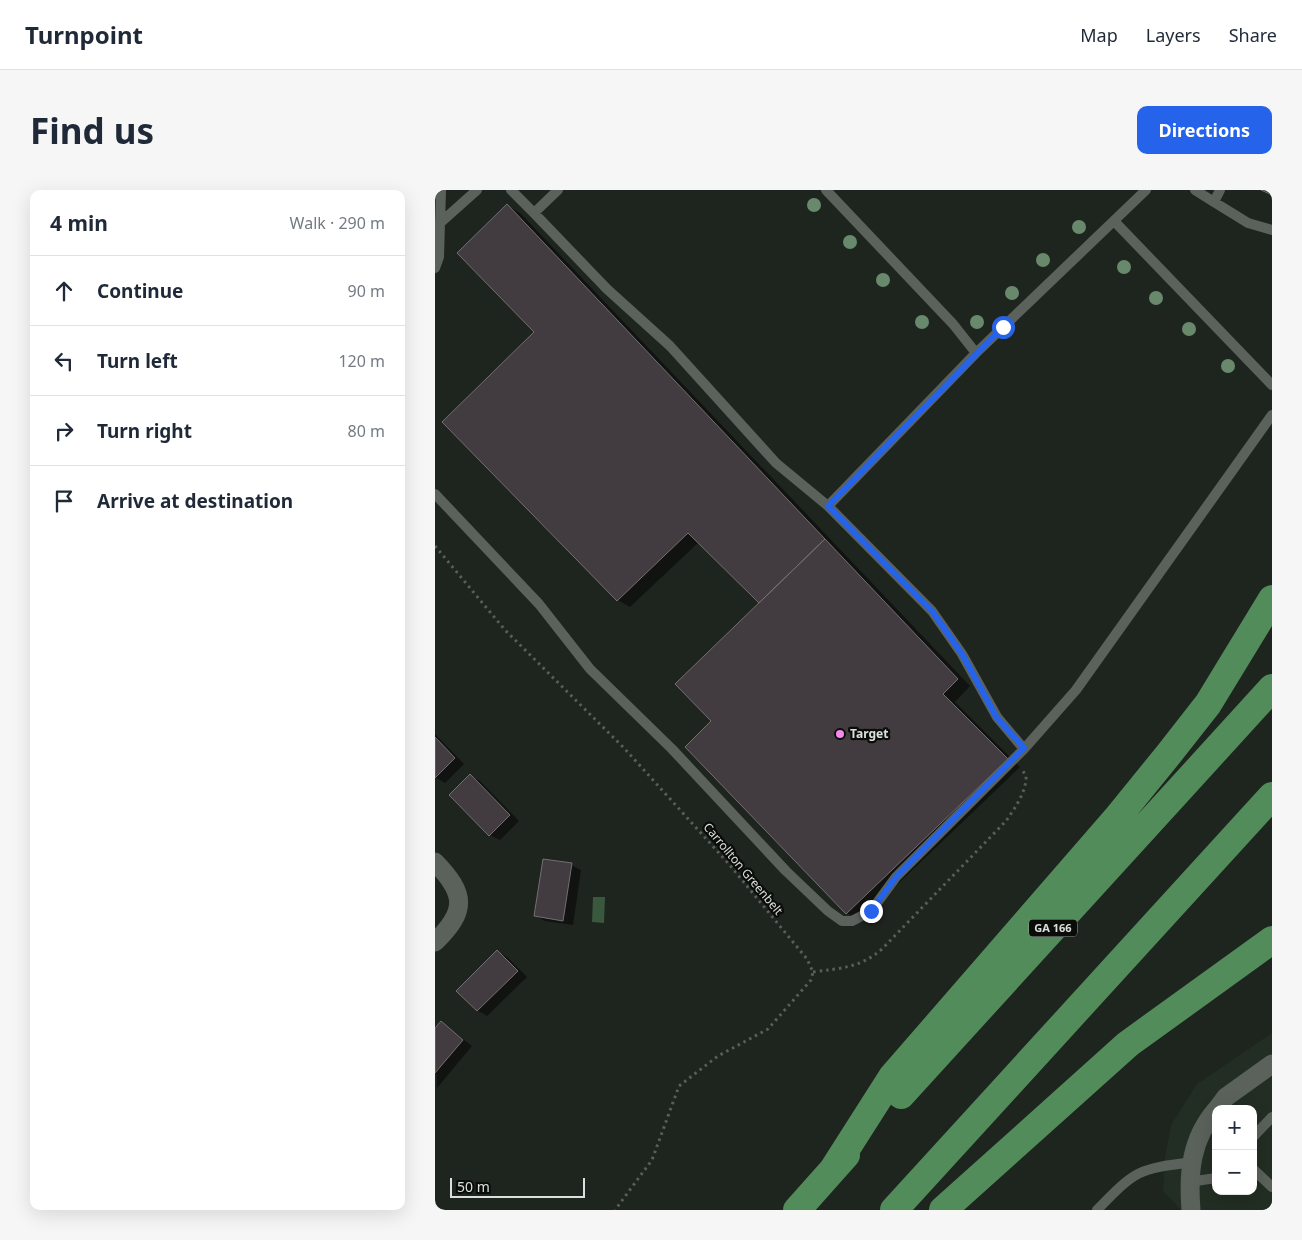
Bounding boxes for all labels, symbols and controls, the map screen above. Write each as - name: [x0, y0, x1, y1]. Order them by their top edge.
- text: Turnpoint: [25, 18, 143, 51]
- text: Map: [1080, 23, 1118, 47]
- text: Layers: [1146, 23, 1201, 47]
- text: Share: [1229, 23, 1277, 47]
- button: Directions: [1137, 106, 1272, 154]
- text: Find us: [30, 107, 154, 154]
- text: 4 min: [50, 209, 108, 237]
- text: Walk · 290 m: [290, 212, 385, 234]
- icon: ahead: [50, 277, 78, 305]
- text: Continue: [97, 278, 183, 304]
- text: 90 m: [348, 280, 385, 302]
- route start: [992, 316, 1015, 339]
- icon: left: [50, 347, 78, 375]
- text: Turn left: [97, 348, 178, 374]
- text: 120 m: [338, 350, 385, 372]
- icon: right: [50, 417, 78, 445]
- text: Turn right: [97, 418, 192, 444]
- text: 80 m: [348, 420, 385, 442]
- icon: arrive: [50, 487, 78, 515]
- text: Arrive at destination: [97, 488, 293, 514]
- place label: Target: [850, 725, 888, 742]
- marker: Target: [834, 728, 846, 740]
- street label: Carrollton Greenbelt: [700, 819, 787, 919]
- route end: [860, 900, 883, 923]
- road number: GA 166: [1029, 920, 1077, 936]
- map controls: [1212, 1105, 1257, 1195]
- button: +: [1212, 1105, 1257, 1150]
- button: −: [1212, 1150, 1257, 1195]
- scale bar: [450, 1175, 585, 1198]
- text: 50 m: [457, 1177, 490, 1196]

